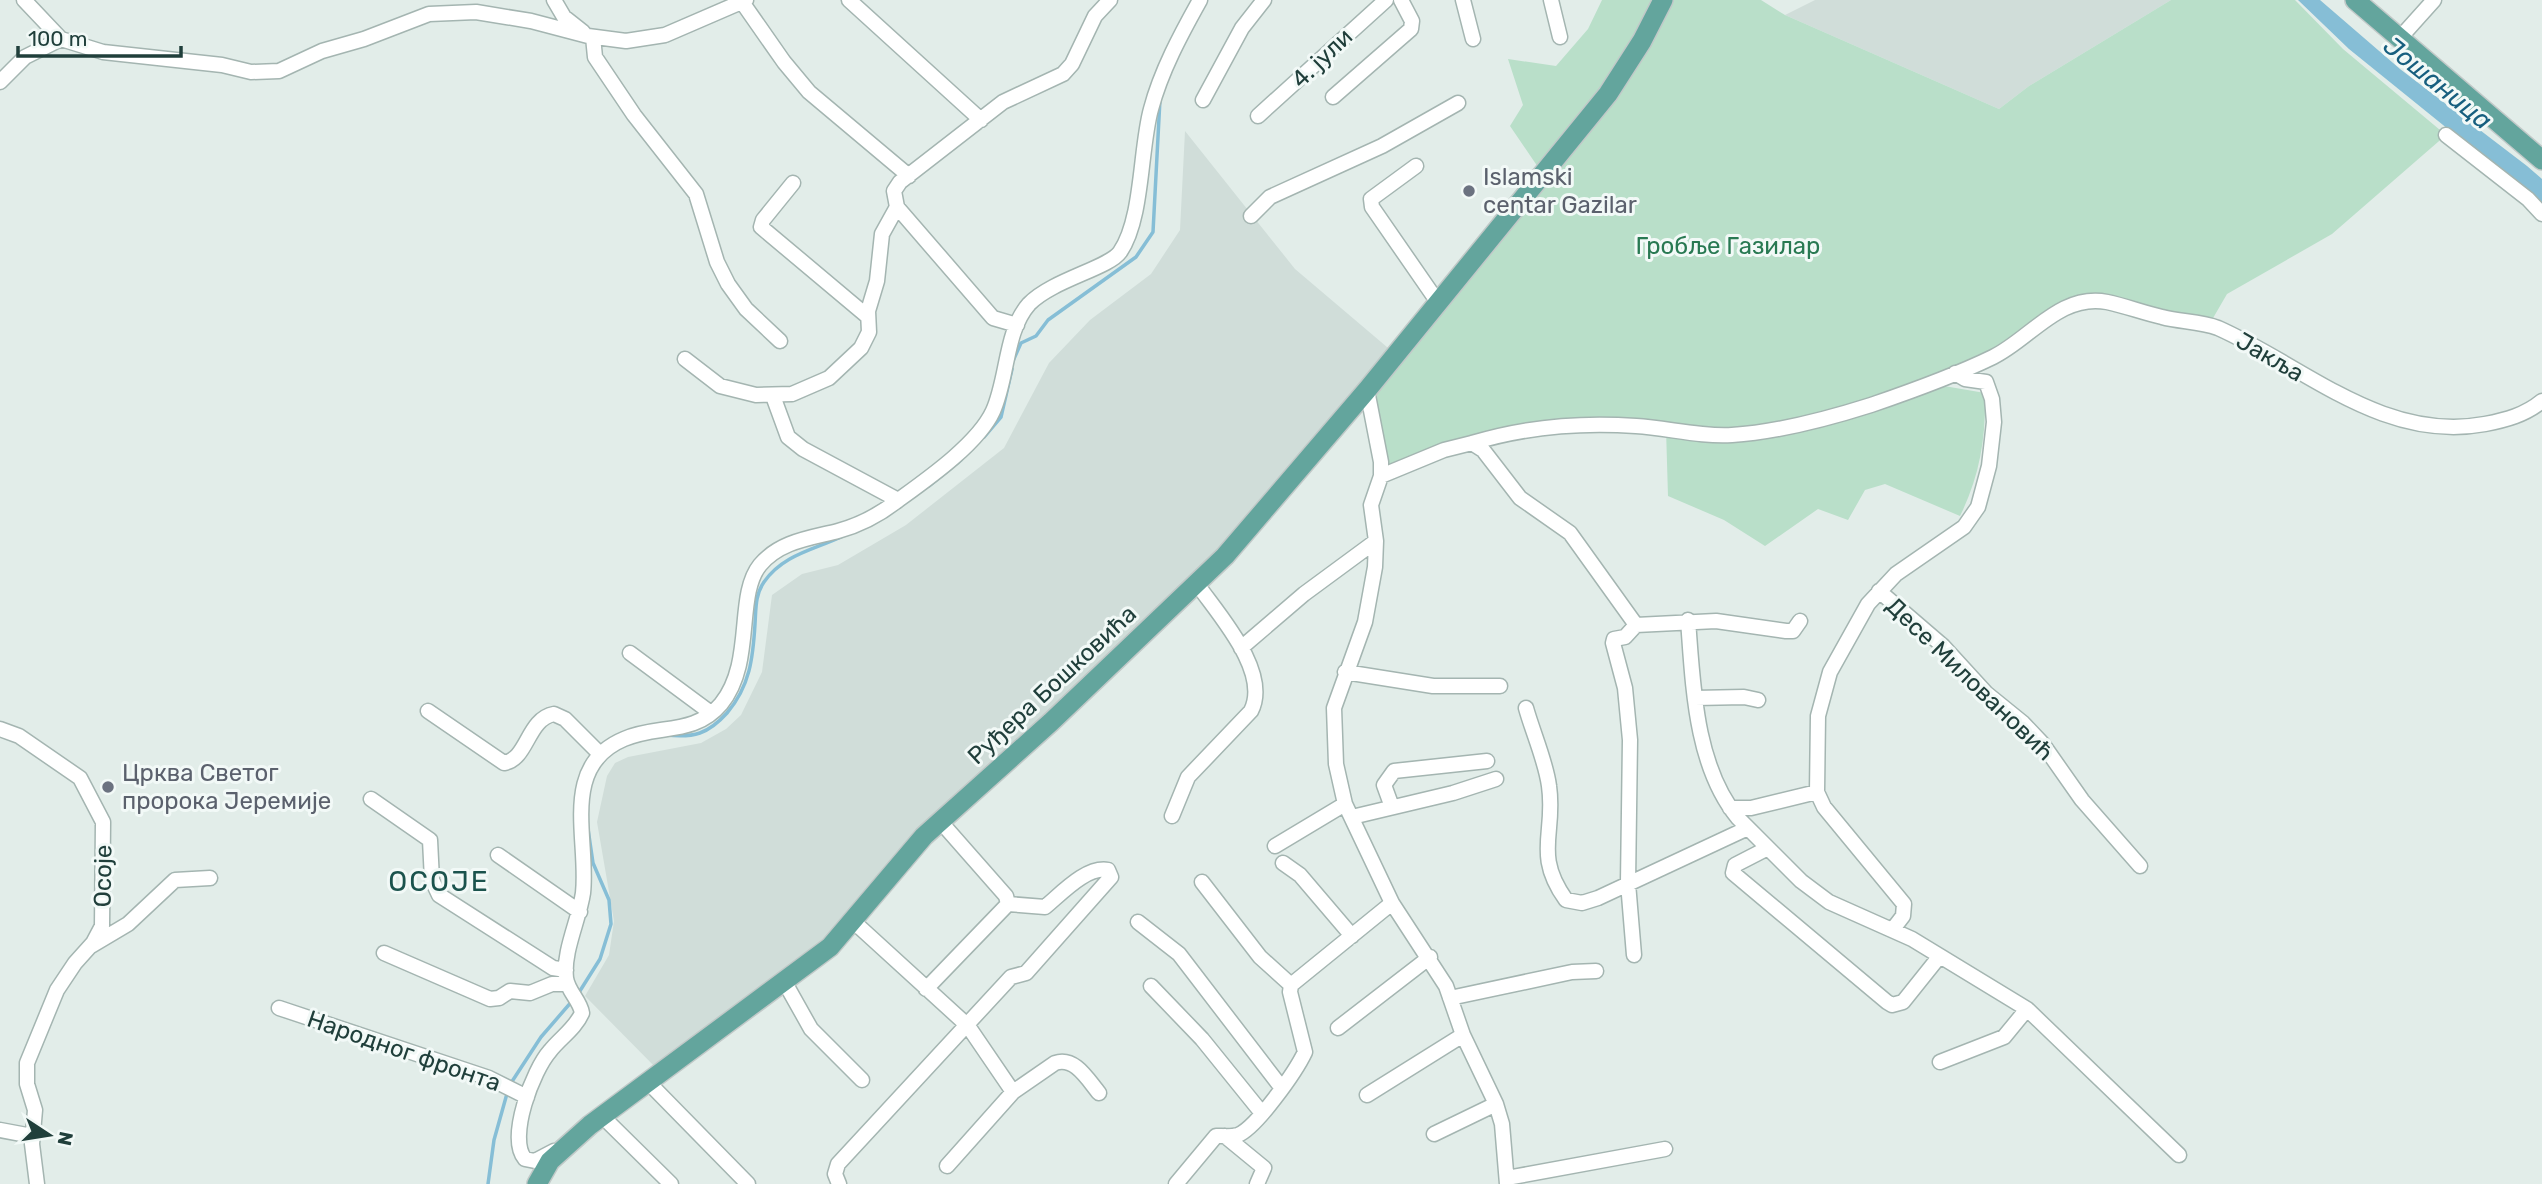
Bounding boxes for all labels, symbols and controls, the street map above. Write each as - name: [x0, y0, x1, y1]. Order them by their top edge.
- scale bar: [18, 14, 180, 58]
- street label: 4. јули: [1286, 22, 1358, 94]
- text: 100 m: [28, 26, 87, 51]
- water label: Јошаница: [2377, 30, 2498, 136]
- place label: Islamski centar Gazilar: [1483, 163, 1637, 219]
- marker: Islamski centar Gazilar: [1461, 183, 1477, 199]
- park label: Гробље Газилар: [1636, 232, 1820, 260]
- street label: Јакља: [2231, 327, 2309, 387]
- street label: Десе Миловановић: [1880, 592, 2060, 766]
- street label: Руђера Бошковића: [962, 600, 1142, 770]
- place label: Црква Светог пророка Јеремије: [122, 759, 331, 815]
- marker: Црква Светог пророка Јеремије: [100, 779, 116, 795]
- street label: Осоје: [88, 844, 118, 908]
- district label: ОСОЈЕ: [388, 865, 490, 898]
- street label: Народног фронта: [304, 1005, 504, 1097]
- north arrow: [14, 1100, 84, 1170]
- text: N: [52, 1129, 78, 1148]

